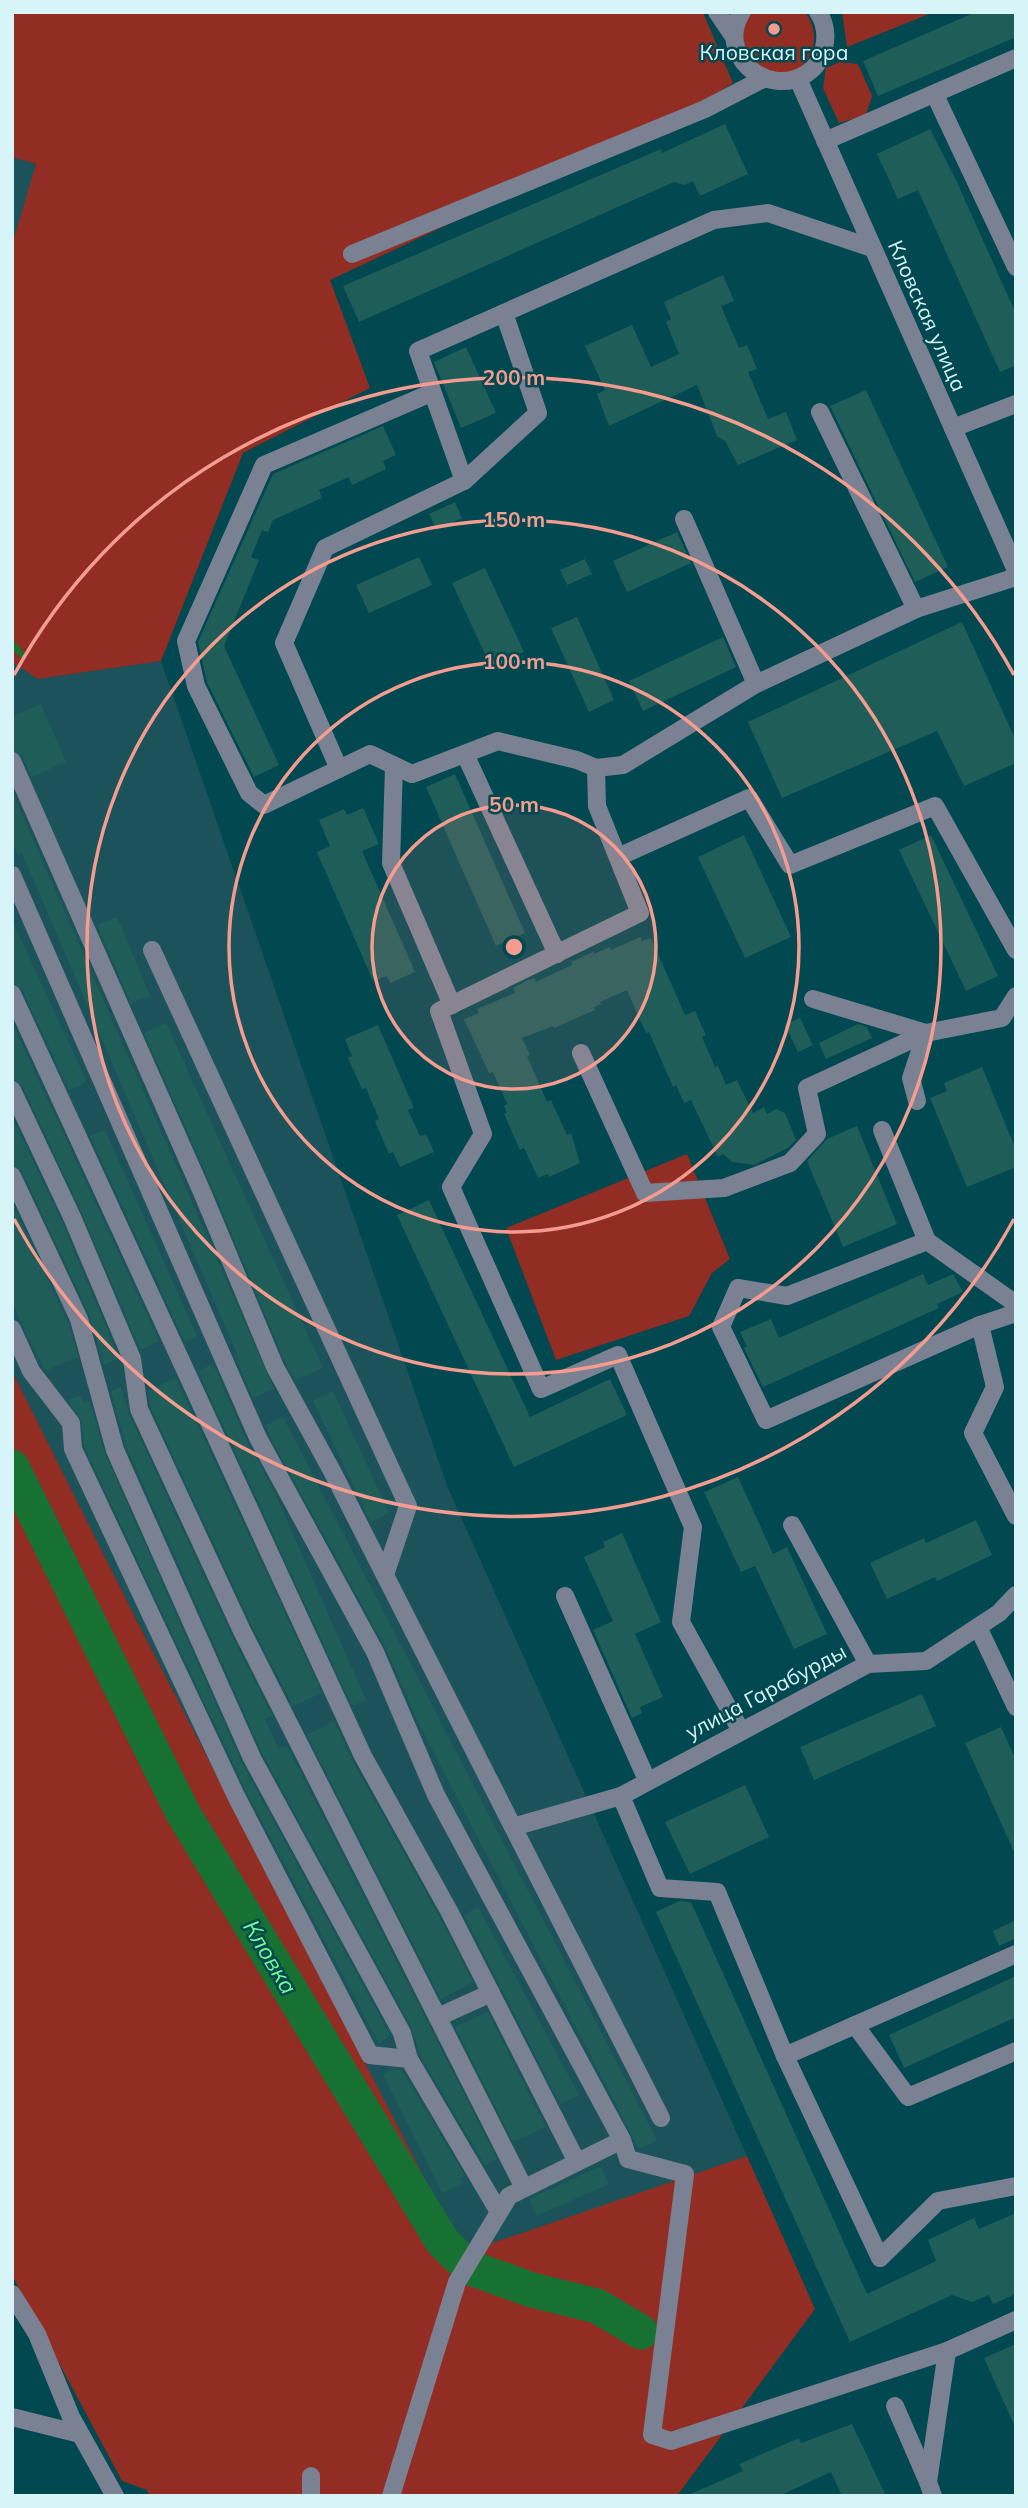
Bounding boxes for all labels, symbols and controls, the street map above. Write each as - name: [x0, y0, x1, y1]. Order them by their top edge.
- marker: Кловская гора: [766, 21, 782, 37]
- place label: Кловская гора: [700, 39, 848, 65]
- street label: Кловская улица: [883, 236, 973, 395]
- text: 200 m: [483, 364, 545, 390]
- text: 150 m: [483, 506, 545, 532]
- text: 100 m: [483, 648, 545, 674]
- text: 50 m: [489, 791, 539, 817]
- centre of rings: [502, 935, 526, 959]
- street label: улица Гарабурды: [681, 1638, 850, 1745]
- water label: Кловка: [237, 1914, 304, 1999]

